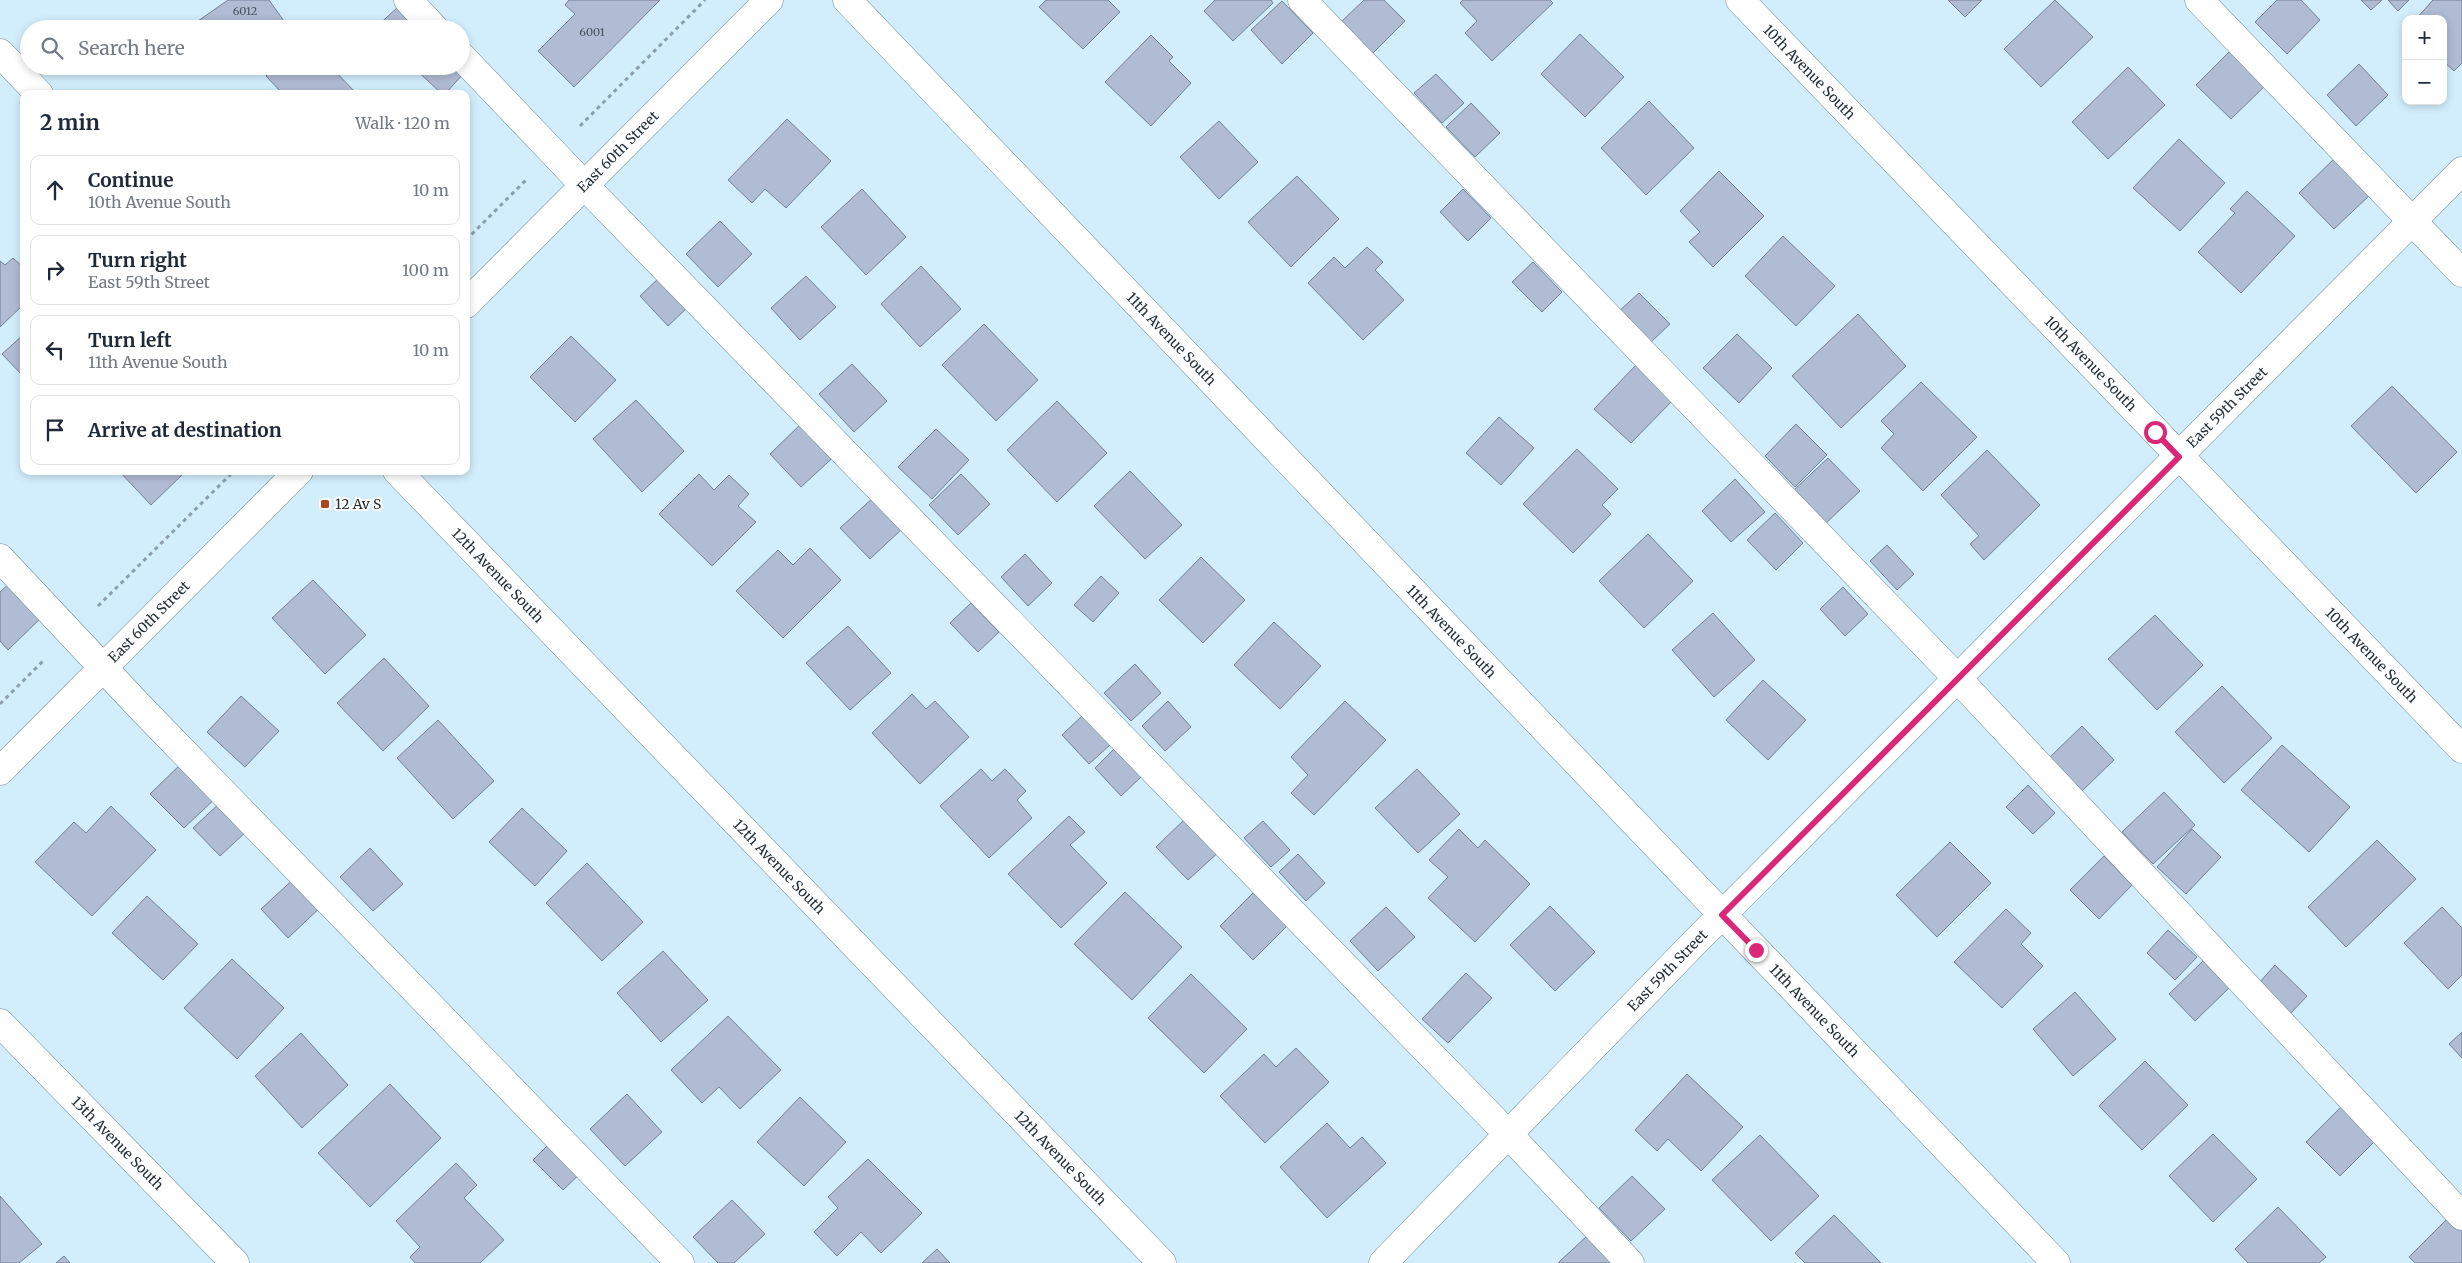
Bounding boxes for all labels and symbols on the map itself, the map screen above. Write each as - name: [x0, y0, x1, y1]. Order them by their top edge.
- house number: 6012: [233, 4, 257, 18]
- street label: 10th Avenue South: [1759, 21, 1859, 123]
- house number: 6001: [579, 25, 605, 39]
- street label: East 60th Street: [573, 107, 663, 196]
- street label: 11th Avenue South: [1123, 288, 1220, 389]
- street label: 10th Avenue South: [2041, 312, 2140, 415]
- street label: East 59th Street: [2183, 363, 2271, 451]
- route start: [2144, 421, 2167, 444]
- place label: 12 Av S: [335, 495, 381, 513]
- marker: 12 Av S: [319, 498, 331, 510]
- street label: 12th Avenue South: [448, 524, 548, 626]
- street label: East 60th Street: [104, 577, 194, 666]
- street label: 11th Avenue South: [1403, 581, 1500, 682]
- street label: 10th Avenue South: [2322, 604, 2421, 706]
- street label: 12th Avenue South: [729, 815, 829, 918]
- street label: East 59th Street: [1624, 925, 1711, 1015]
- route end: [1745, 939, 1768, 962]
- street label: 11th Avenue South: [1766, 960, 1863, 1061]
- street label: 13th Avenue South: [68, 1092, 167, 1194]
- street label: 12th Avenue South: [1011, 1107, 1110, 1209]

